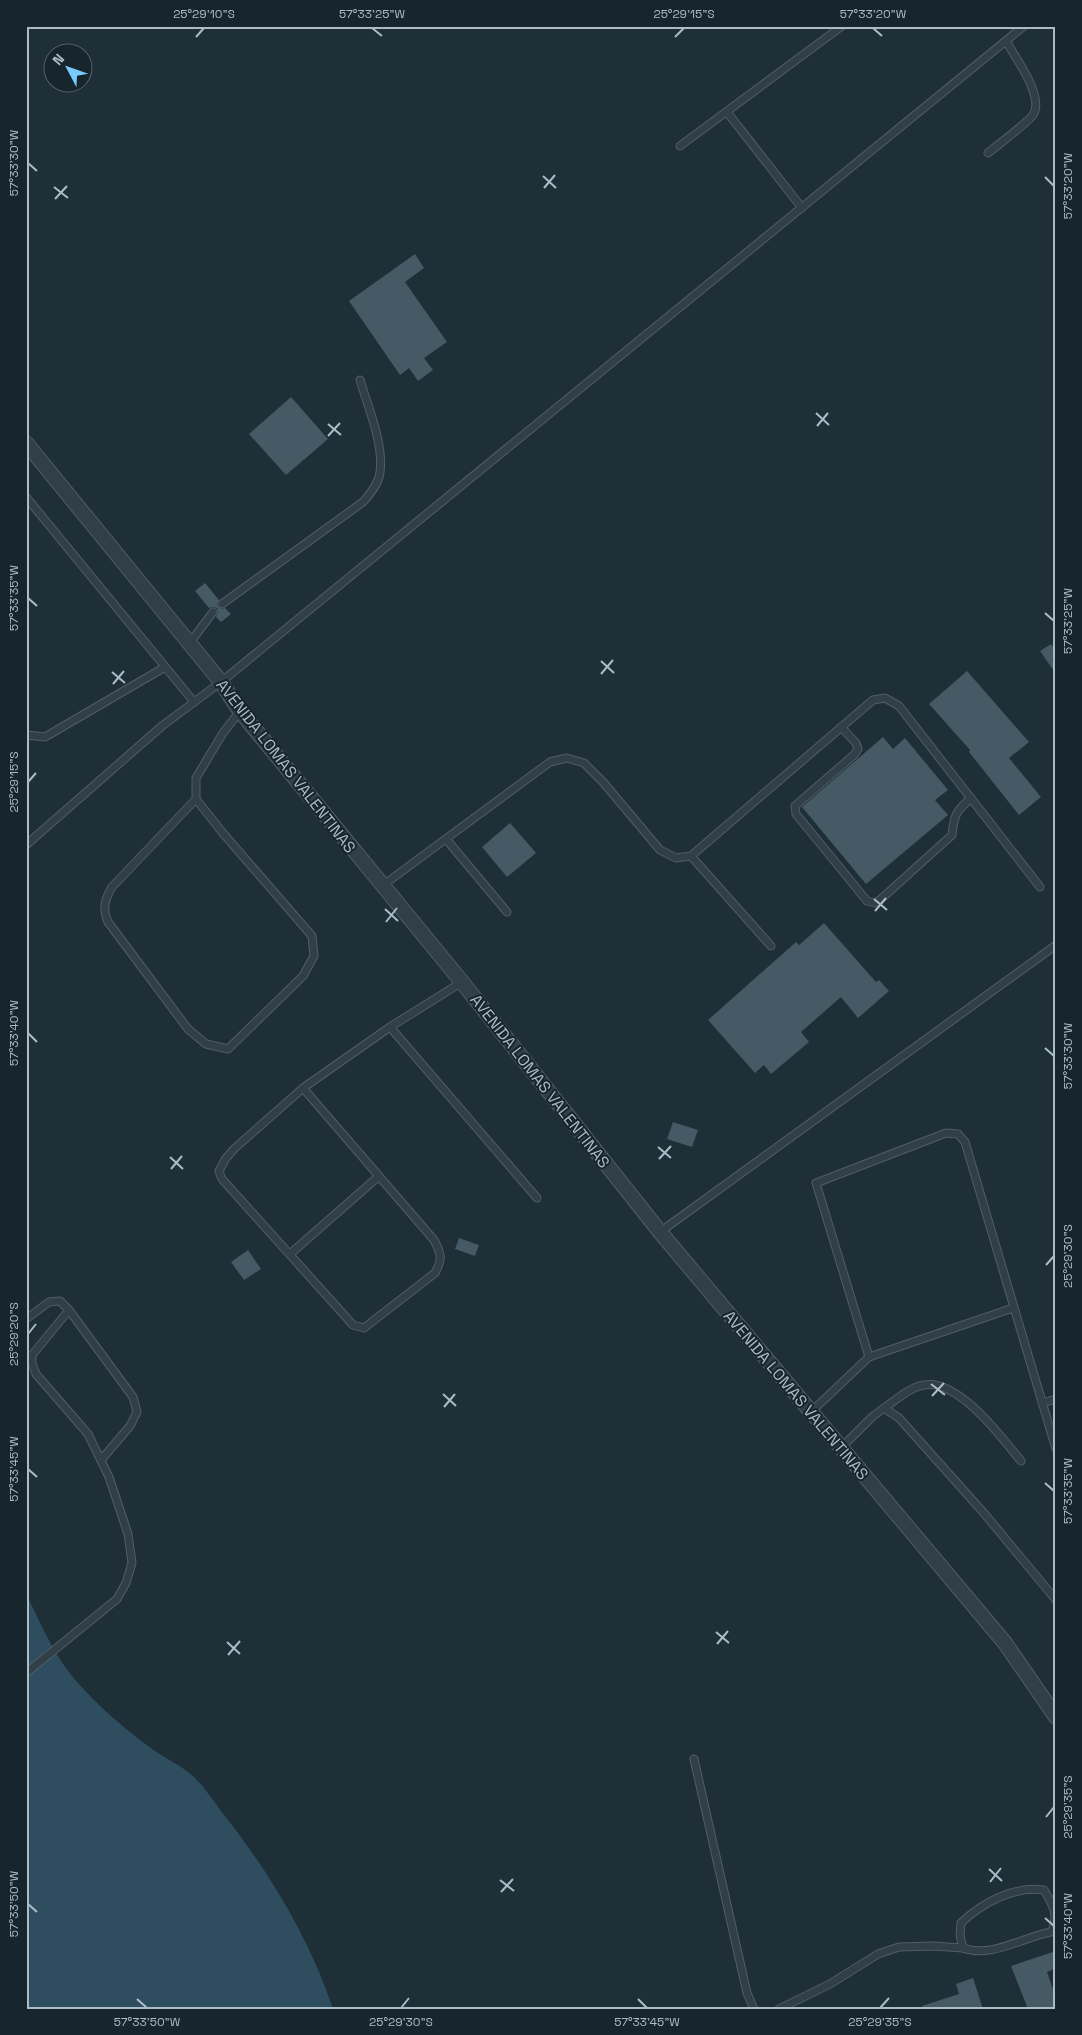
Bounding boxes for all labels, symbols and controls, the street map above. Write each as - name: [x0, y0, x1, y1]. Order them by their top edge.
- text: 25°29'10"S: [173, 6, 235, 22]
- text: 57°33'25"W: [339, 6, 405, 22]
- text: 25°29'15"S: [653, 6, 715, 22]
- text: 57°33'20"W: [840, 6, 907, 22]
- north arrow: [42, 42, 92, 92]
- text: N: [48, 50, 68, 69]
- text: 57°33'30"W: [6, 129, 22, 196]
- text: 57°33'20"W: [1060, 152, 1076, 219]
- text: 57°33'35"W: [6, 565, 22, 631]
- text: 57°33'25"W: [1060, 588, 1076, 654]
- street label: AVENIDA LOMAS VALENTINAS: [212, 675, 361, 857]
- text: 25°29'15"S: [6, 751, 22, 813]
- street label: AVENIDA LOMAS VALENTINAS: [466, 990, 615, 1172]
- text: 57°33'40"W: [6, 999, 22, 1066]
- text: 57°33'30"W: [1060, 1022, 1076, 1089]
- text: 25°29'30"S: [1060, 1224, 1076, 1288]
- text: 25°29'20"S: [6, 1302, 22, 1366]
- street label: AVENIDA LOMAS VALENTINAS: [719, 1306, 873, 1484]
- text: 57°33'45"W: [6, 1436, 22, 1502]
- text: 57°33'35"W: [1060, 1458, 1076, 1524]
- text: 25°29'35"S: [1060, 1775, 1076, 1839]
- text: 57°33'50"W: [6, 1870, 22, 1937]
- text: 57°33'40"W: [1060, 1892, 1076, 1959]
- text: 57°33'50"W: [114, 2014, 181, 2030]
- text: 25°29'30"S: [369, 2014, 433, 2030]
- text: 57°33'45"W: [614, 2014, 680, 2030]
- text: 25°29'35"S: [848, 2014, 912, 2030]

